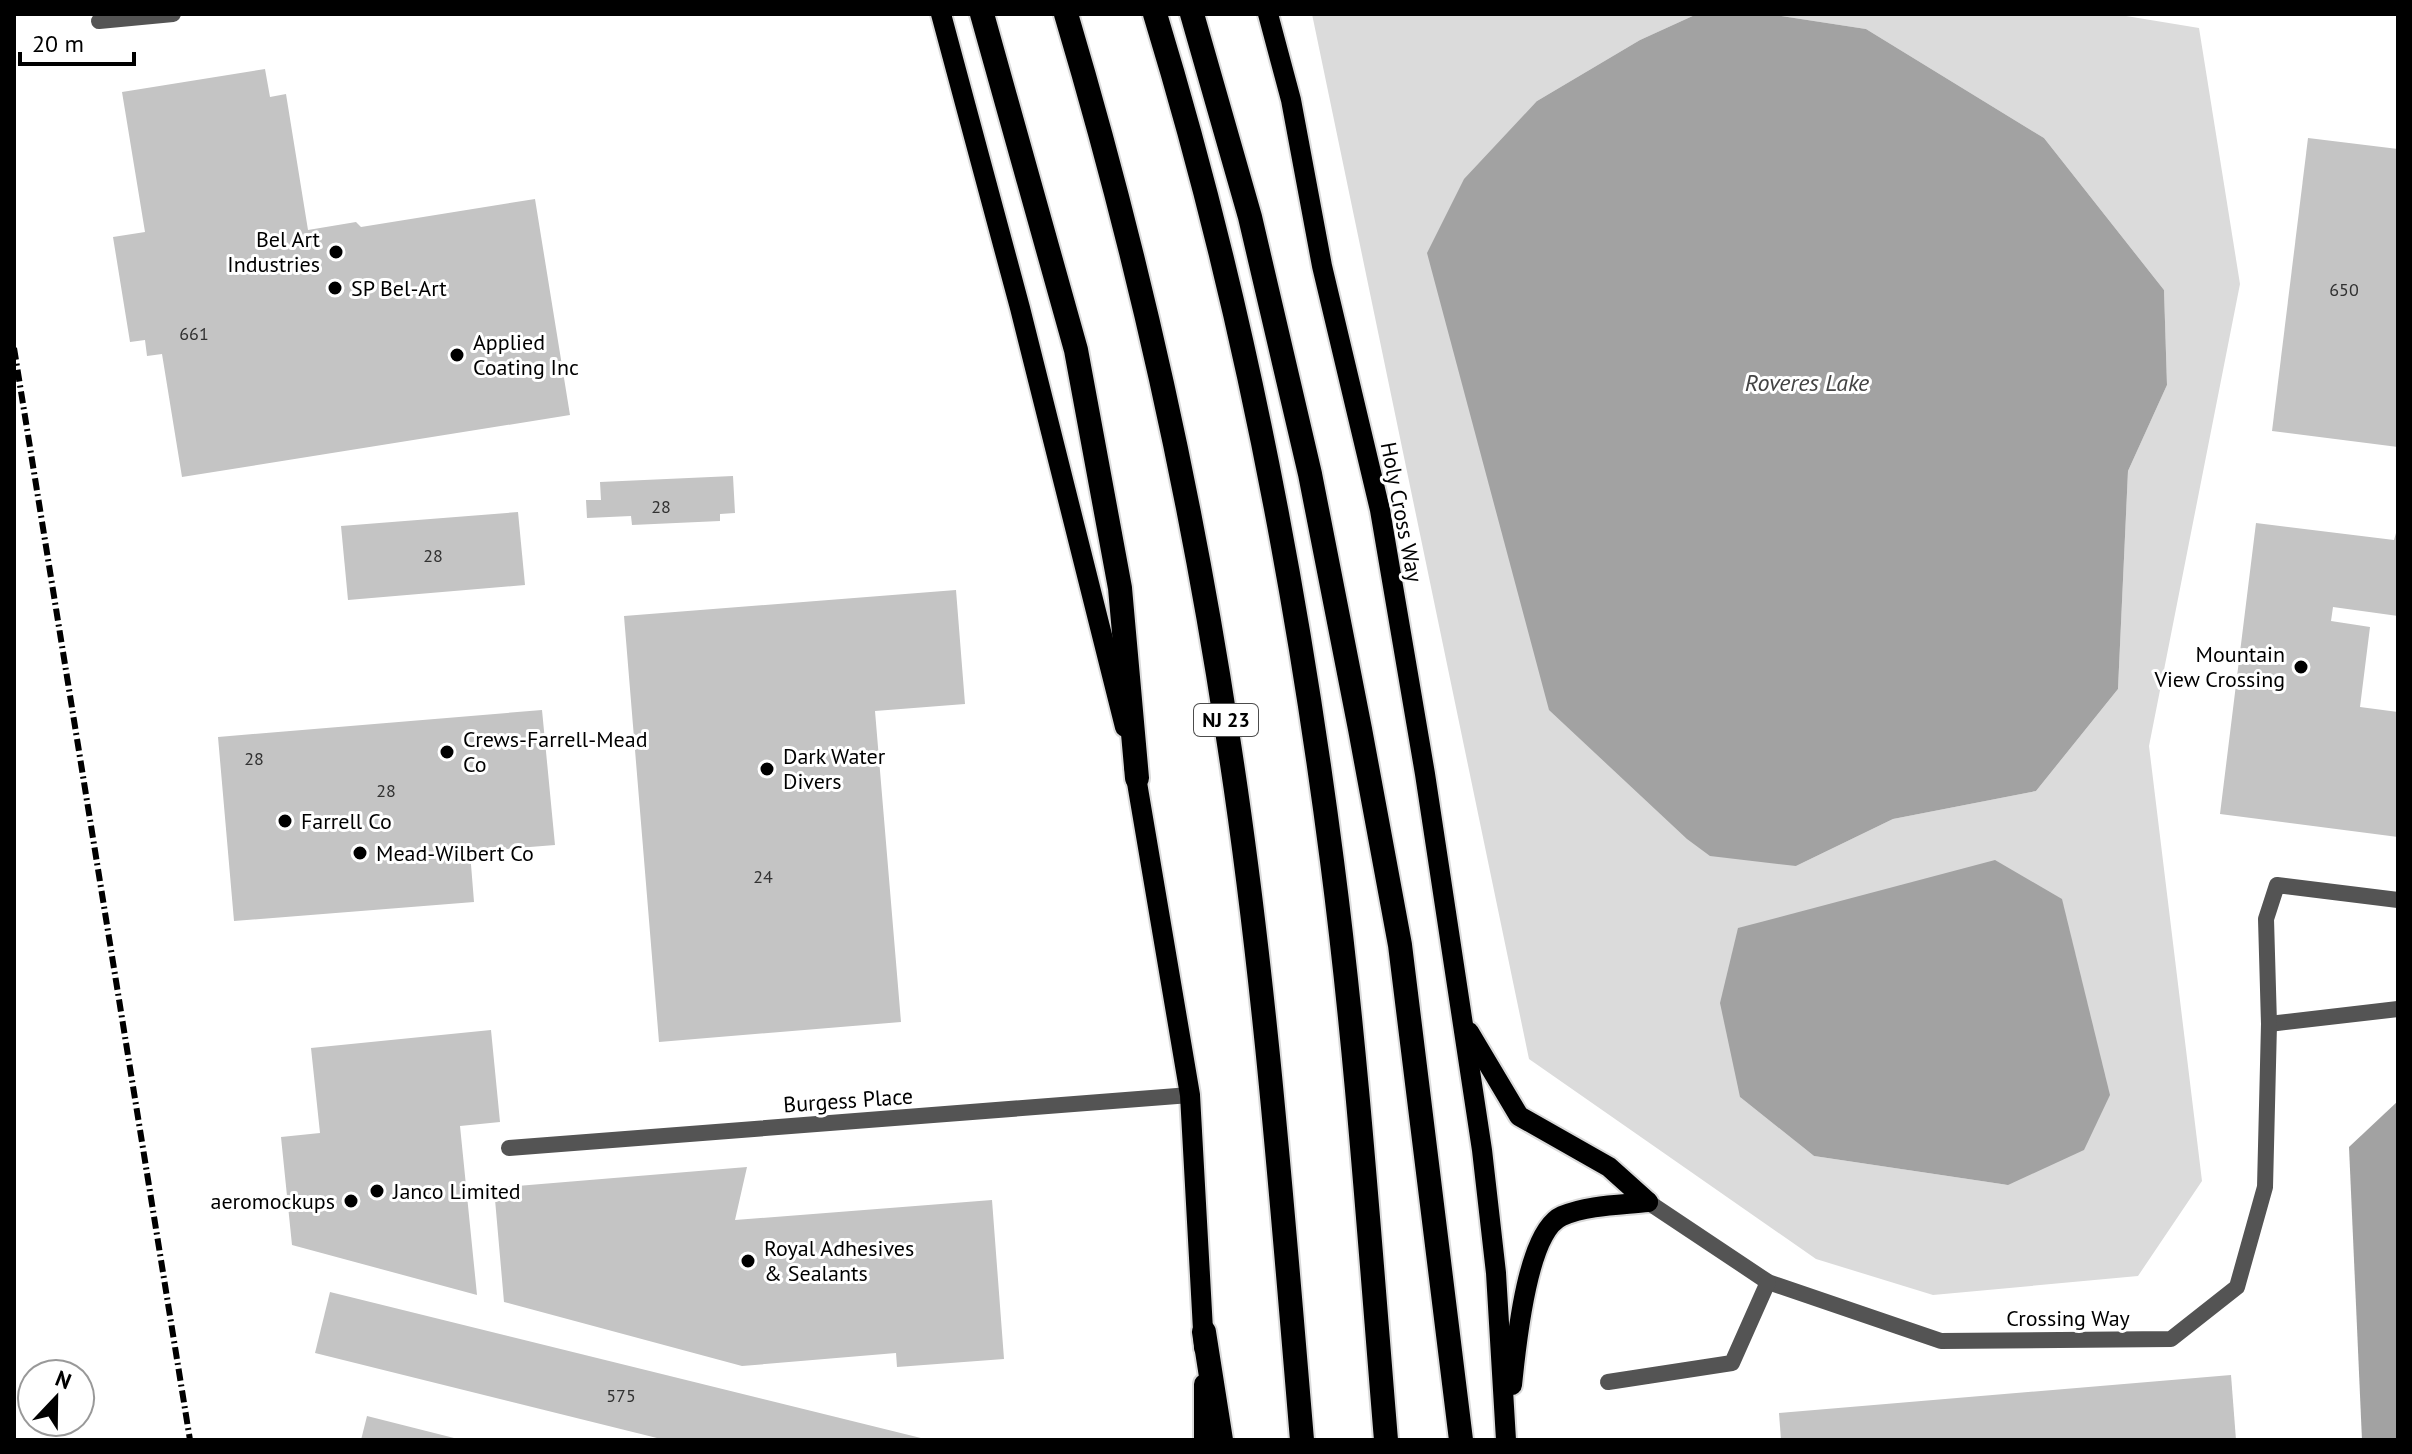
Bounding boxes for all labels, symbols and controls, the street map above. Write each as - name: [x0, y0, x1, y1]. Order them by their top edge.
- scale bar: [20, 16, 134, 66]
- text: 20 m: [32, 28, 84, 59]
- place label: Bel Art Industries: [227, 225, 321, 278]
- marker: Bel Art Industries: [327, 243, 345, 261]
- place label: SP Bel-Art: [351, 274, 447, 302]
- house number: 650: [2329, 278, 2359, 301]
- marker: SP Bel-Art: [326, 279, 344, 297]
- house number: 661: [179, 322, 209, 345]
- place label: Applied Coating Inc: [473, 328, 579, 381]
- marker: Applied Coating Inc: [448, 346, 466, 364]
- water label: Roveres Lake: [1745, 367, 1869, 398]
- street label: Holy Cross Way: [1375, 440, 1429, 585]
- house number: 28: [651, 495, 671, 518]
- house number: 28: [423, 544, 443, 567]
- place label: Mountain View Crossing: [2153, 640, 2285, 693]
- marker: Mountain View Crossing: [2292, 658, 2310, 676]
- road number: NJ 23: [1194, 704, 1258, 736]
- place label: Crews-Farrell-Mead Co: [463, 725, 647, 778]
- place label: Dark Water Divers: [783, 742, 886, 795]
- marker: Crews-Farrell-Mead Co: [438, 743, 456, 761]
- house number: 28: [244, 747, 264, 770]
- marker: Dark Water Divers: [758, 760, 776, 778]
- house number: 28: [376, 779, 396, 802]
- place label: Farrell Co: [301, 807, 392, 835]
- marker: Farrell Co: [276, 812, 294, 830]
- place label: Mead-Wilbert Co: [376, 839, 534, 867]
- marker: Mead-Wilbert Co: [351, 844, 369, 862]
- house number: 24: [753, 865, 773, 888]
- street label: Burgess Place: [782, 1082, 914, 1118]
- place label: Janco Limited: [392, 1177, 521, 1205]
- marker: Janco Limited: [368, 1182, 386, 1200]
- place label: aeromockups: [211, 1187, 335, 1215]
- marker: aeromockups: [342, 1192, 360, 1210]
- place label: Royal Adhesives & Sealants: [764, 1234, 914, 1287]
- marker: Royal Adhesives & Sealants: [739, 1252, 757, 1270]
- street label: Crossing Way: [2006, 1304, 2131, 1332]
- north arrow: [16, 1358, 96, 1438]
- text: N: [52, 1364, 75, 1395]
- house number: 575: [606, 1384, 636, 1407]

